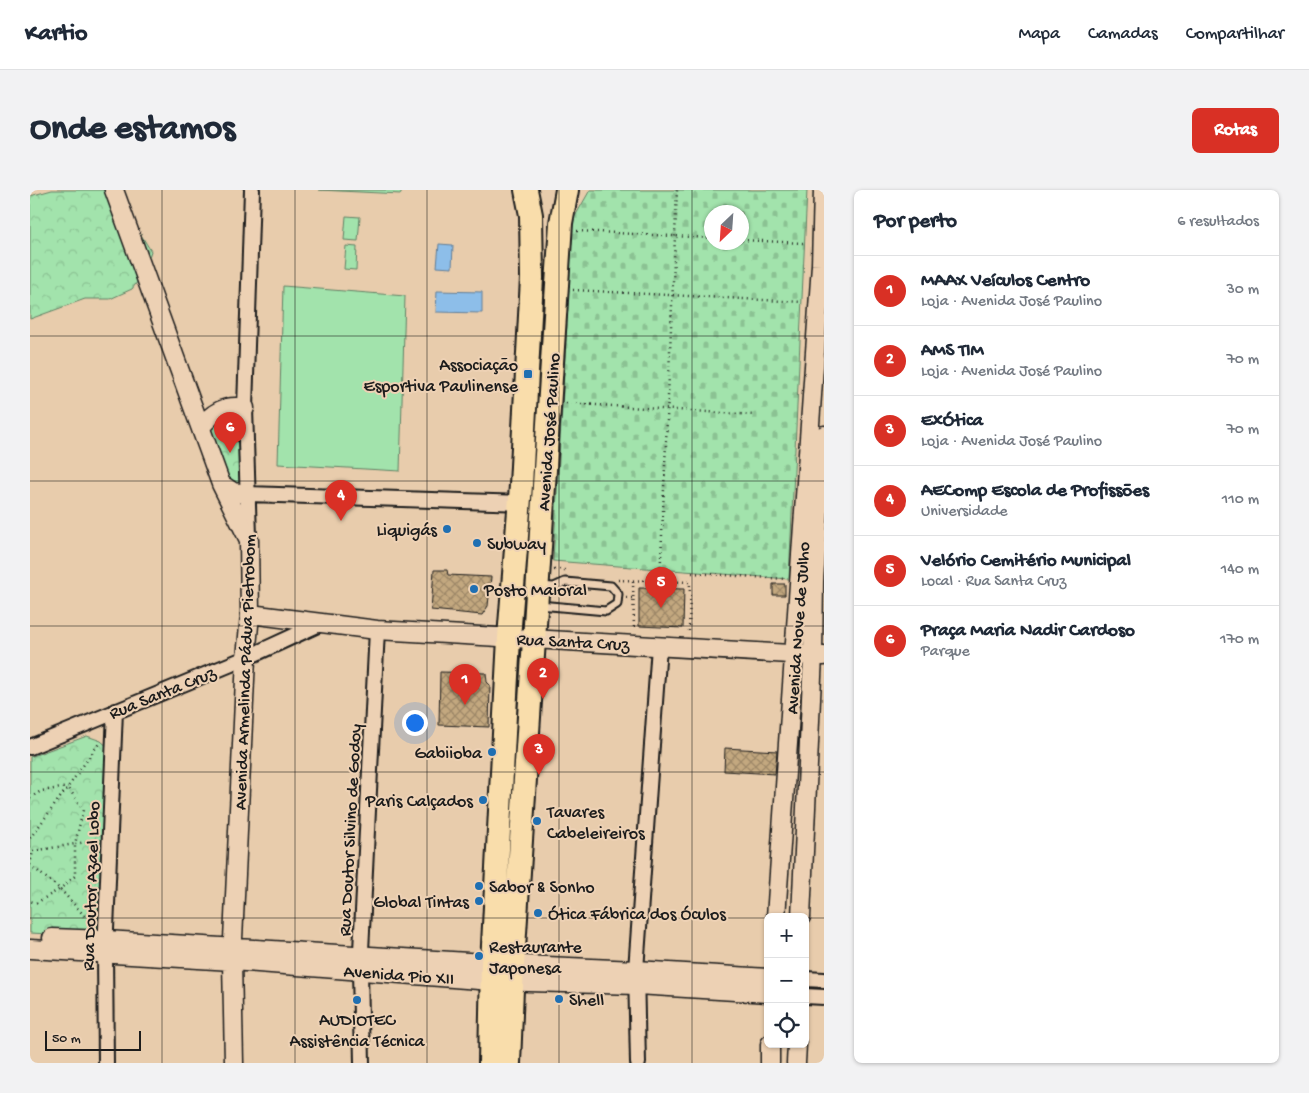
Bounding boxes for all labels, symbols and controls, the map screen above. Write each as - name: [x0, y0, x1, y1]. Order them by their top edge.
- text: Kartio: [25, 20, 88, 49]
- text: Mapa: [1019, 24, 1060, 45]
- text: Camadas: [1088, 24, 1158, 45]
- text: Compartilhar: [1186, 24, 1284, 45]
- button: Rotas: [1192, 108, 1279, 153]
- text: Onde estamos: [30, 110, 235, 151]
- north arrow: [704, 205, 749, 250]
- text: Por perto: [874, 210, 957, 235]
- text: 6 resultados: [1177, 213, 1259, 232]
- text: MAAX Veículos Centro: [921, 270, 1090, 293]
- text: 1: [887, 281, 893, 300]
- text: 30 m: [1226, 281, 1259, 300]
- text: Loja · Avenida José Paulino: [921, 293, 1102, 312]
- text: AMS TIM: [921, 340, 984, 363]
- text: 2: [886, 351, 894, 370]
- text: 70 m: [1226, 351, 1259, 370]
- street label: Avenida José Paulino: [534, 352, 566, 512]
- place label: Associação Esportiva Paulinense: [364, 356, 519, 398]
- text: Loja · Avenida José Paulino: [921, 363, 1102, 382]
- marker: Associação Esportiva Paulinense: [522, 368, 534, 380]
- text: ExÓtica: [921, 410, 983, 433]
- pin: 6: [214, 412, 246, 453]
- text: 3: [886, 421, 894, 440]
- text: 70 m: [1226, 421, 1259, 440]
- text: Loja · Avenida José Paulino: [921, 433, 1102, 452]
- pin: 4: [325, 480, 357, 521]
- text: AEComp Escola de Profissões: [921, 480, 1149, 503]
- text: 4: [886, 491, 894, 510]
- text: 110 m: [1222, 491, 1259, 510]
- text: Universidade: [921, 503, 1008, 522]
- place label: Liquigás: [377, 521, 438, 542]
- marker: Liquigás: [441, 523, 453, 535]
- street label: Avenida Armelinda Pádua Pietrobom: [231, 533, 262, 811]
- place label: Subway: [487, 535, 546, 556]
- marker: Subway: [471, 537, 483, 549]
- street label: Avenida Nove de Julho: [783, 541, 816, 715]
- text: Velório Cemitério Municipal: [921, 550, 1131, 573]
- text: 5: [886, 561, 894, 580]
- text: 140 m: [1221, 561, 1259, 580]
- pin: 5: [645, 567, 677, 608]
- text: Local · Rua Santa Cruz: [921, 573, 1066, 592]
- place label: Posto Maioral: [483, 581, 587, 602]
- marker: Posto Maioral: [468, 583, 480, 595]
- text: Praça Maria Nadir Cardoso: [921, 620, 1135, 643]
- street label: Rua Santa Cruz: [516, 630, 631, 657]
- text: 6: [886, 631, 894, 650]
- text: 170 m: [1220, 631, 1259, 650]
- text: Parque: [921, 643, 970, 662]
- pin: 2: [527, 658, 559, 699]
- street label: Rua Santa Cruz: [107, 663, 220, 725]
- pin: 1: [449, 664, 481, 705]
- your location: [402, 710, 428, 736]
- street label: Rua Doutor Silvino de Godoy: [335, 723, 368, 937]
- pin: 3: [523, 734, 555, 775]
- place label: Gabiioba: [415, 744, 483, 765]
- marker: Gabiioba: [486, 746, 498, 758]
- place label: Paris Calçados: [365, 792, 474, 813]
- marker: Paris Calçados: [477, 794, 489, 806]
- street label: Rua Doutor Azael Lobo: [79, 801, 106, 971]
- place label: Tavares Cabeleireiros: [546, 803, 646, 845]
- marker: Tavares Cabeleireiros: [531, 815, 543, 827]
- place label: Sabor & Sonho: [489, 878, 595, 899]
- marker: Sabor & Sonho: [473, 880, 485, 892]
- place label: Global Tintas: [373, 893, 470, 914]
- marker: Global Tintas: [473, 895, 485, 907]
- place label: Ótica Fábrica dos Óculos: [548, 905, 727, 926]
- marker: Ótica Fábrica dos Óculos: [532, 907, 544, 919]
- map controls: [764, 913, 809, 1048]
- button: +: [764, 913, 809, 958]
- place label: Restaurante Japonesa: [489, 938, 582, 980]
- marker: Restaurante Japonesa: [473, 950, 485, 962]
- button: −: [764, 958, 809, 1003]
- street label: Avenida Pio XII: [343, 962, 455, 991]
- place label: Shell: [569, 991, 604, 1012]
- marker: Shell: [553, 993, 565, 1005]
- marker: AUDIOTEC Assistência Técnica: [351, 994, 363, 1006]
- button: locate: [764, 1003, 809, 1048]
- place label: AUDIOTEC Assistência Técnica: [290, 1011, 425, 1053]
- scale bar: [45, 1028, 141, 1051]
- text: 50 m: [52, 1031, 81, 1048]

